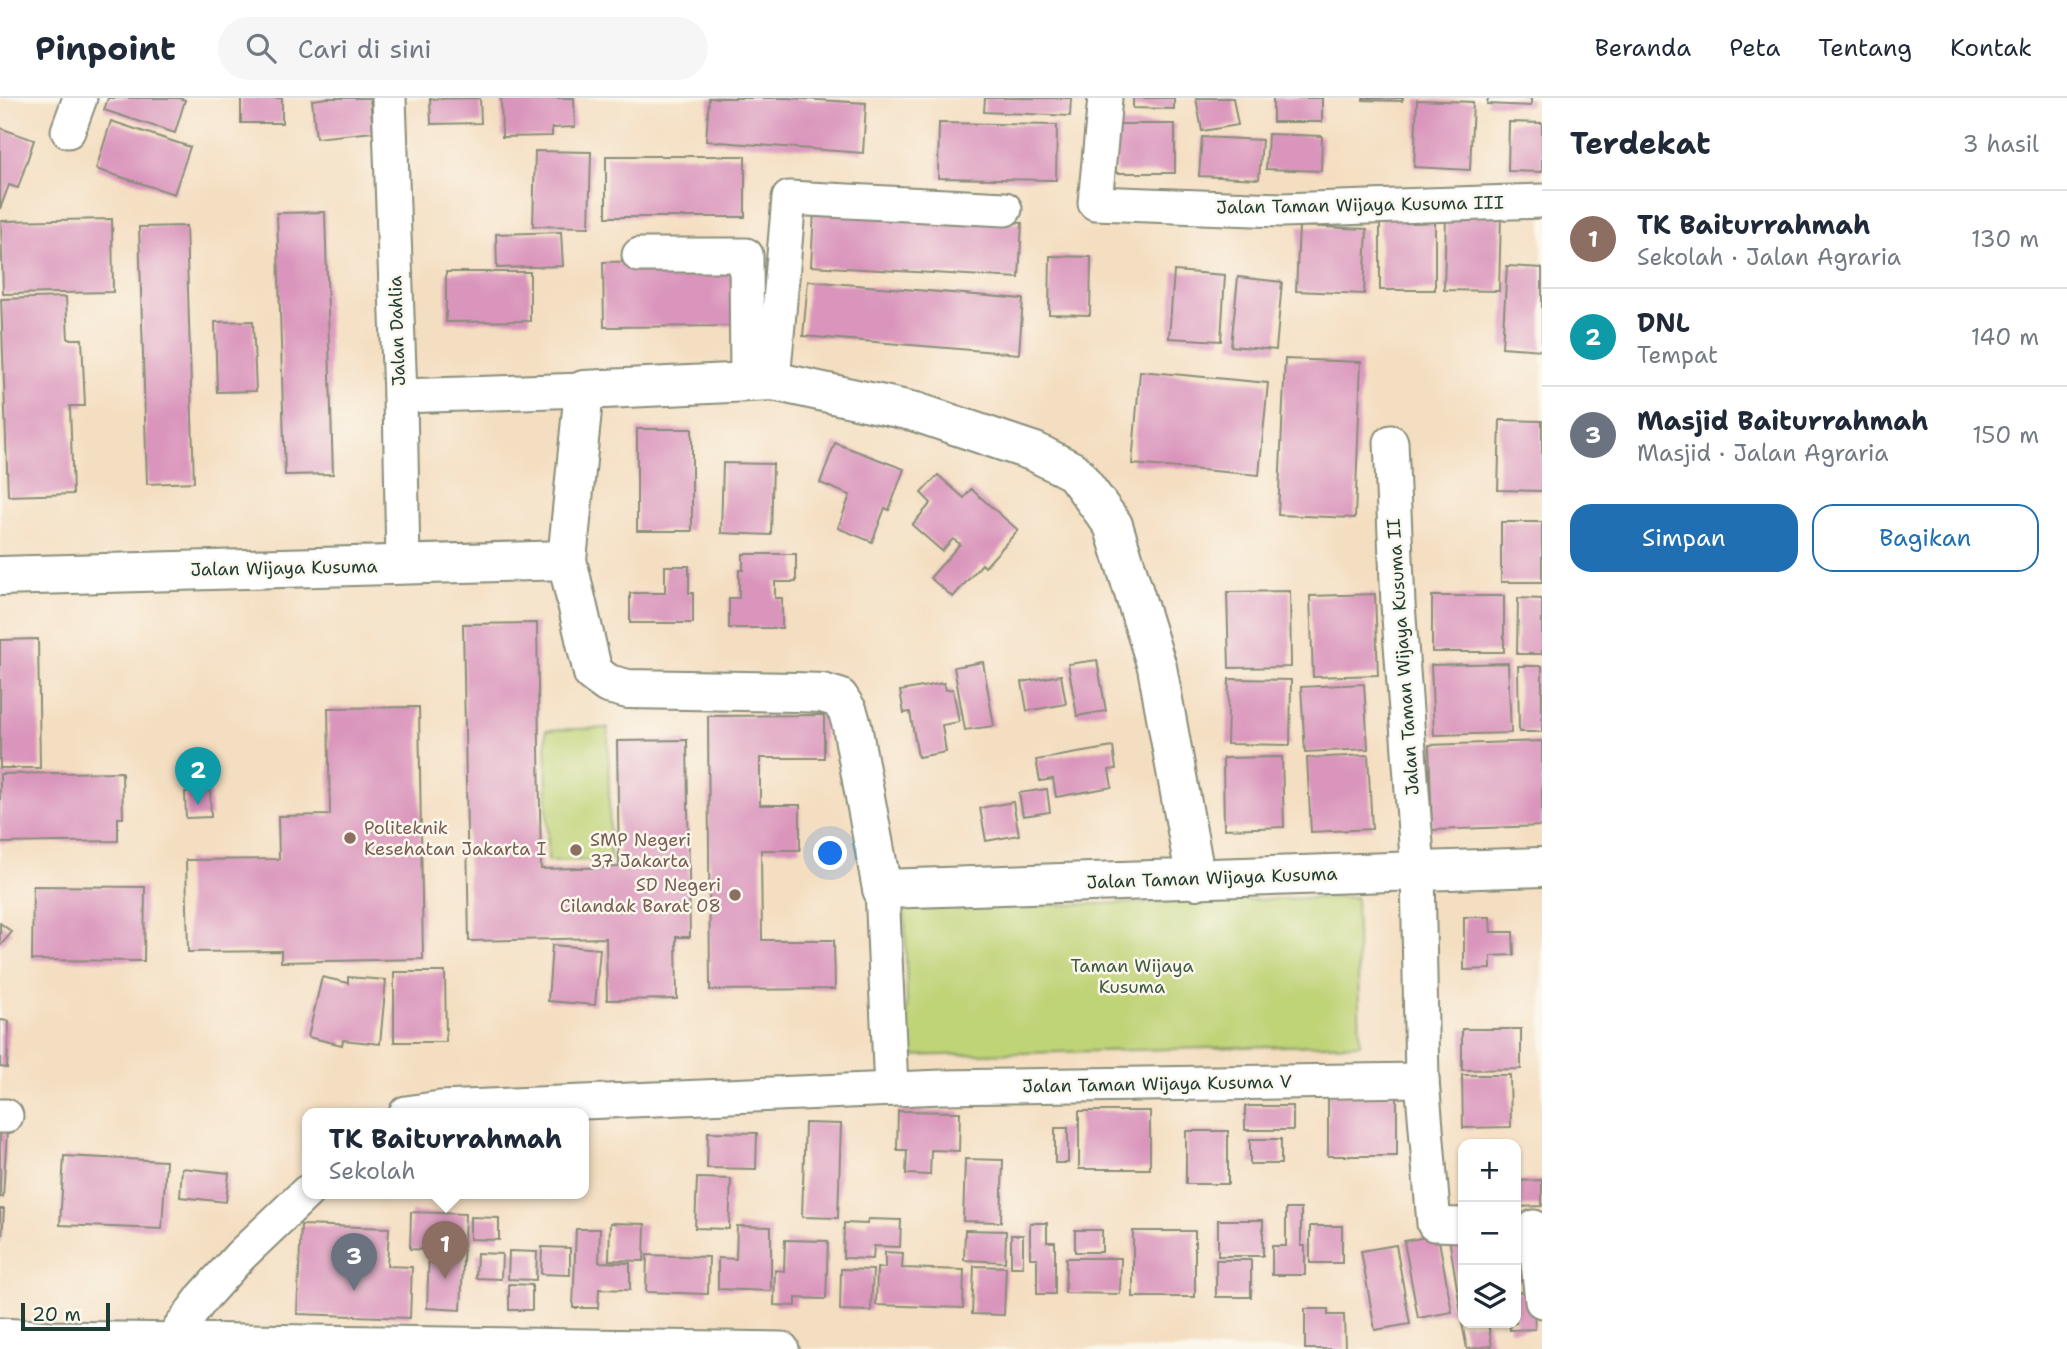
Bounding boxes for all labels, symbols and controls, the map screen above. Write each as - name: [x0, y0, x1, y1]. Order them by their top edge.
- search box: [218, 17, 708, 80]
- text: Pinpoint: [35, 26, 176, 71]
- icon: search: [242, 29, 280, 67]
- text: Cari di sini: [298, 31, 432, 66]
- text: Beranda: [1595, 32, 1691, 64]
- text: Peta: [1729, 32, 1780, 64]
- text: Tentang: [1818, 32, 1912, 64]
- text: Kontak: [1950, 32, 2032, 64]
- text: Terdekat: [1570, 123, 1710, 164]
- text: 3 hasil: [1963, 129, 2039, 159]
- street label: Jalan Taman Wijaya Kusuma III: [1216, 190, 1504, 220]
- text: TK Baiturrahmah: [1637, 207, 1870, 242]
- text: 1: [1588, 224, 1598, 254]
- text: 130 m: [1971, 224, 2039, 254]
- text: Sekolah · Jalan Agraria: [1637, 242, 1901, 272]
- street label: Jalan Dahlia: [383, 275, 411, 387]
- text: DNL: [1637, 305, 1690, 340]
- text: 2: [1585, 322, 1601, 352]
- text: 140 m: [1971, 322, 2039, 352]
- text: Tempat: [1637, 340, 1718, 370]
- text: Masjid Baiturrahmah: [1637, 403, 1928, 438]
- text: 3: [1585, 420, 1601, 450]
- text: 150 m: [1972, 420, 2039, 450]
- text: Masjid · Jalan Agraria: [1637, 438, 1888, 468]
- button: Simpan: [1570, 504, 1798, 572]
- button: Bagikan: [1812, 504, 2039, 572]
- street label: Jalan Taman Wijaya Kusuma II: [1381, 518, 1425, 796]
- street label: Jalan Wijaya Kusuma: [190, 554, 378, 582]
- pin: 2: [175, 747, 221, 805]
- place label: Politeknik Kesehatan Jakarta I: [364, 816, 547, 861]
- place label: SMP Negeri 37 Jakarta: [590, 828, 691, 873]
- marker: Politeknik Kesehatan Jakarta I: [342, 830, 358, 846]
- your location: [813, 836, 847, 870]
- marker: SMP Negeri 37 Jakarta: [568, 842, 584, 858]
- street label: Jalan Taman Wijaya Kusuma: [1086, 862, 1338, 894]
- place label: SD Negeri Cilandak Barat 08: [560, 873, 721, 918]
- marker: SD Negeri Cilandak Barat 08: [727, 887, 743, 903]
- park label: Taman Wijaya Kusuma: [1070, 954, 1194, 999]
- street label: Jalan Taman Wijaya Kusuma V: [1022, 1070, 1292, 1098]
- popup: [302, 1108, 589, 1199]
- text: TK Baiturrahmah: [329, 1121, 562, 1156]
- map controls: [1458, 1139, 1521, 1328]
- button: +: [1458, 1139, 1521, 1202]
- text: Sekolah: [329, 1156, 416, 1186]
- button: −: [1458, 1202, 1521, 1265]
- pin: 1: [422, 1221, 468, 1279]
- pin: 3: [331, 1233, 377, 1291]
- button: layers: [1458, 1265, 1521, 1328]
- scale bar: [21, 1300, 110, 1332]
- text: 20 m: [32, 1302, 81, 1327]

